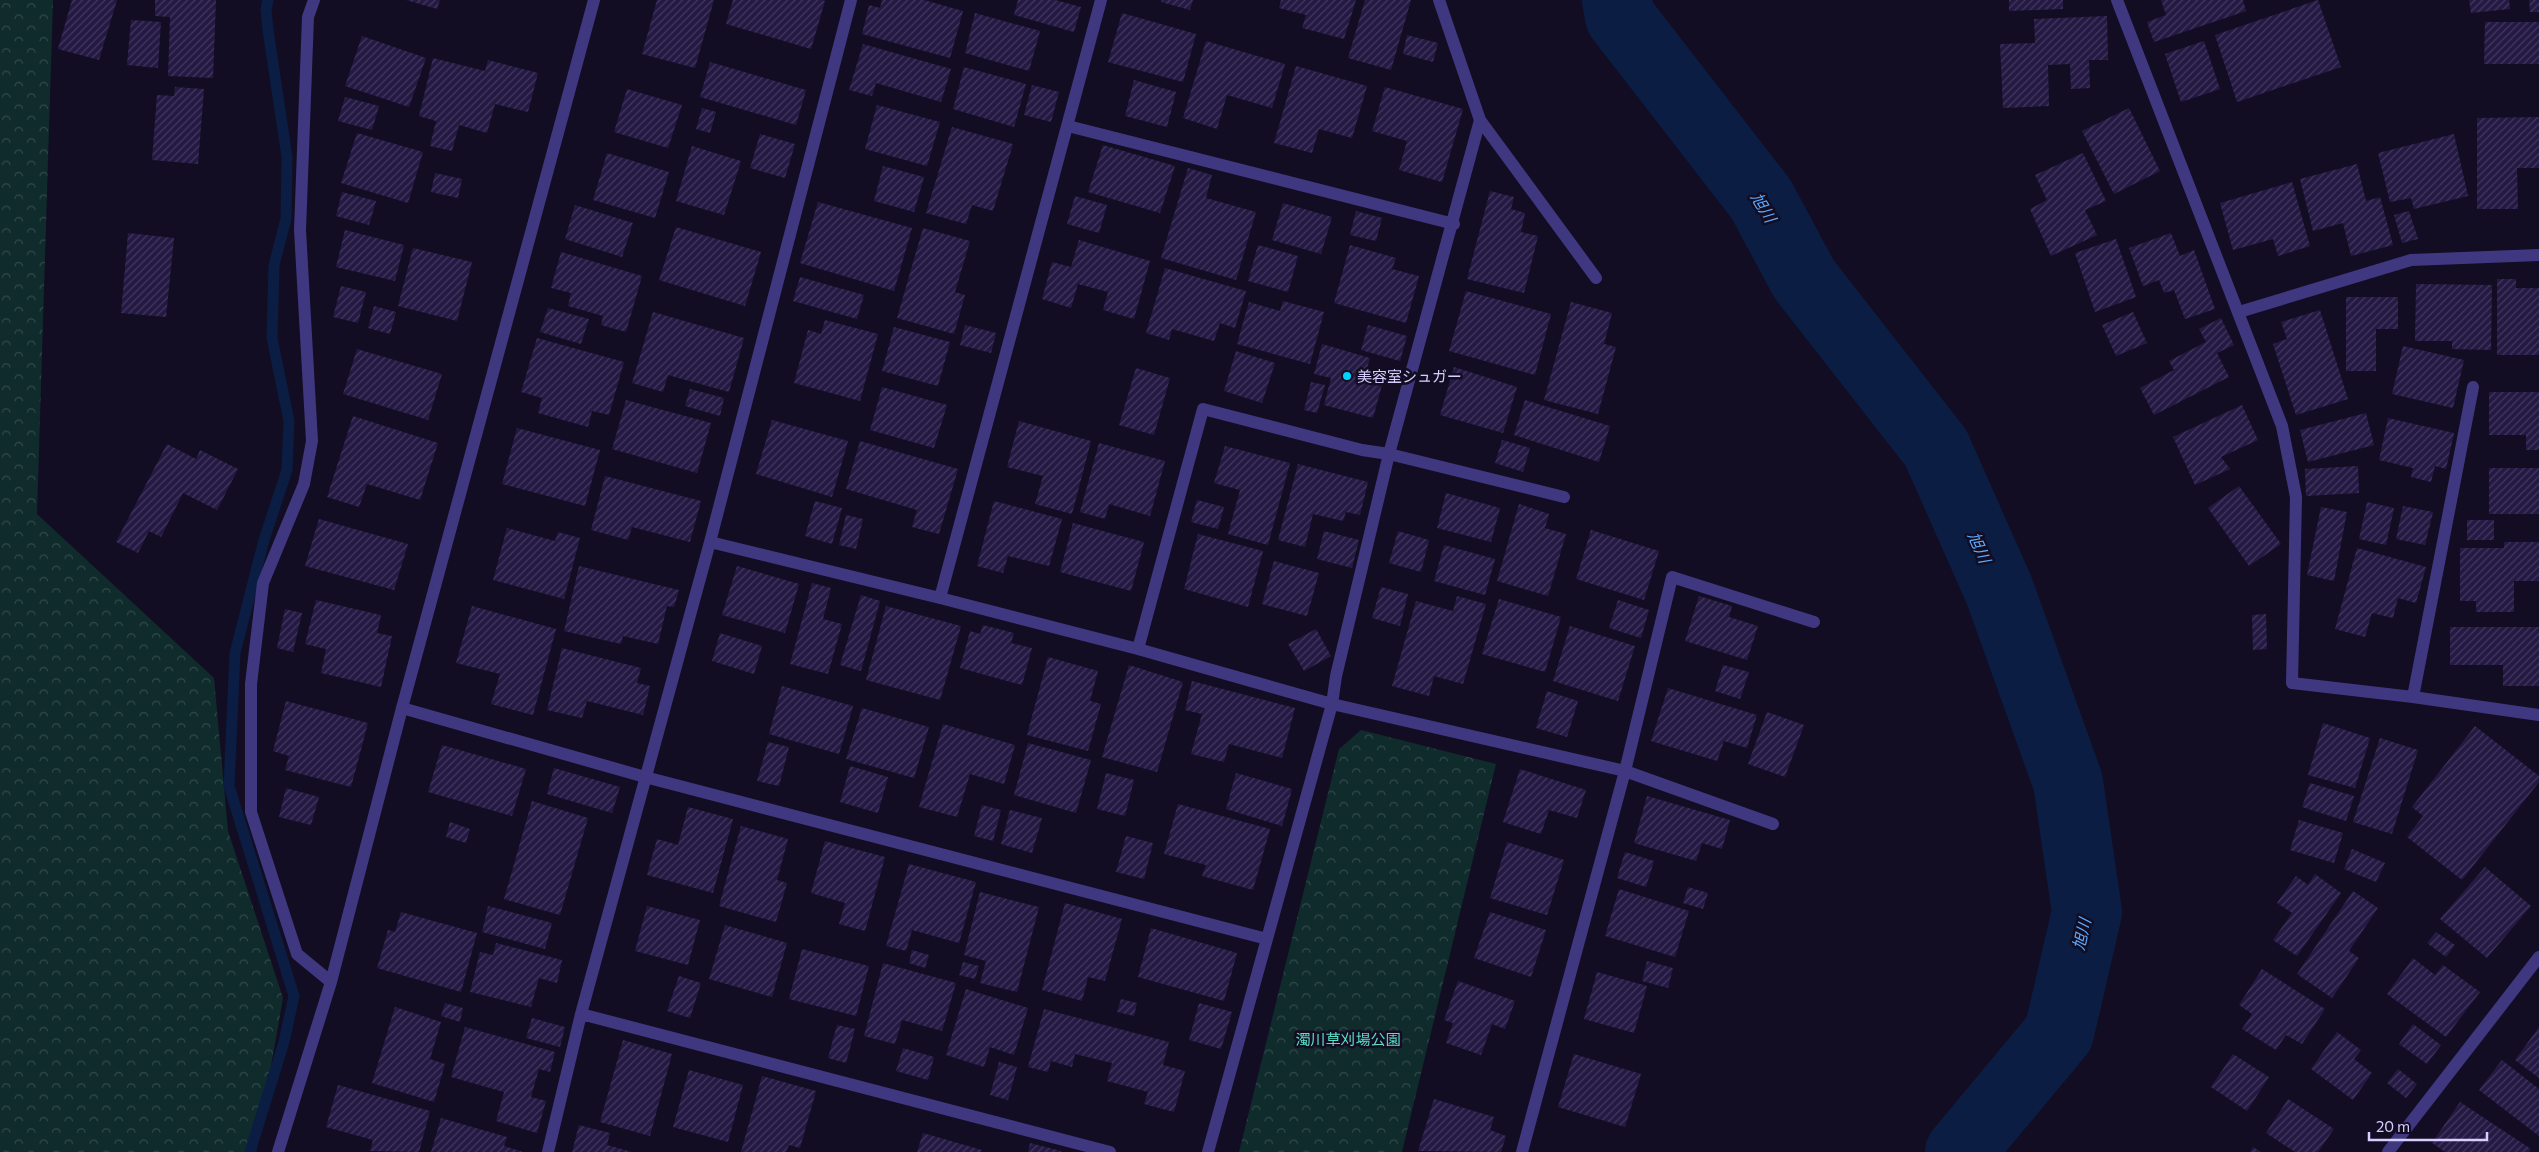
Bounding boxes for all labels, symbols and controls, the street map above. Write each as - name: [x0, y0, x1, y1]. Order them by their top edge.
- water label: 旭川: [1748, 188, 1781, 227]
- place label: 美容室シュガー: [1357, 367, 1462, 385]
- marker: 美容室シュガー: [1341, 370, 1353, 382]
- water label: 旭川: [1965, 529, 1996, 567]
- water label: 旭川: [2068, 914, 2094, 952]
- park label: 濁川草刈場公園: [1295, 1030, 1401, 1048]
- scale bar: [2369, 1110, 2486, 1142]
- text: 20 m: [2376, 1117, 2410, 1135]

